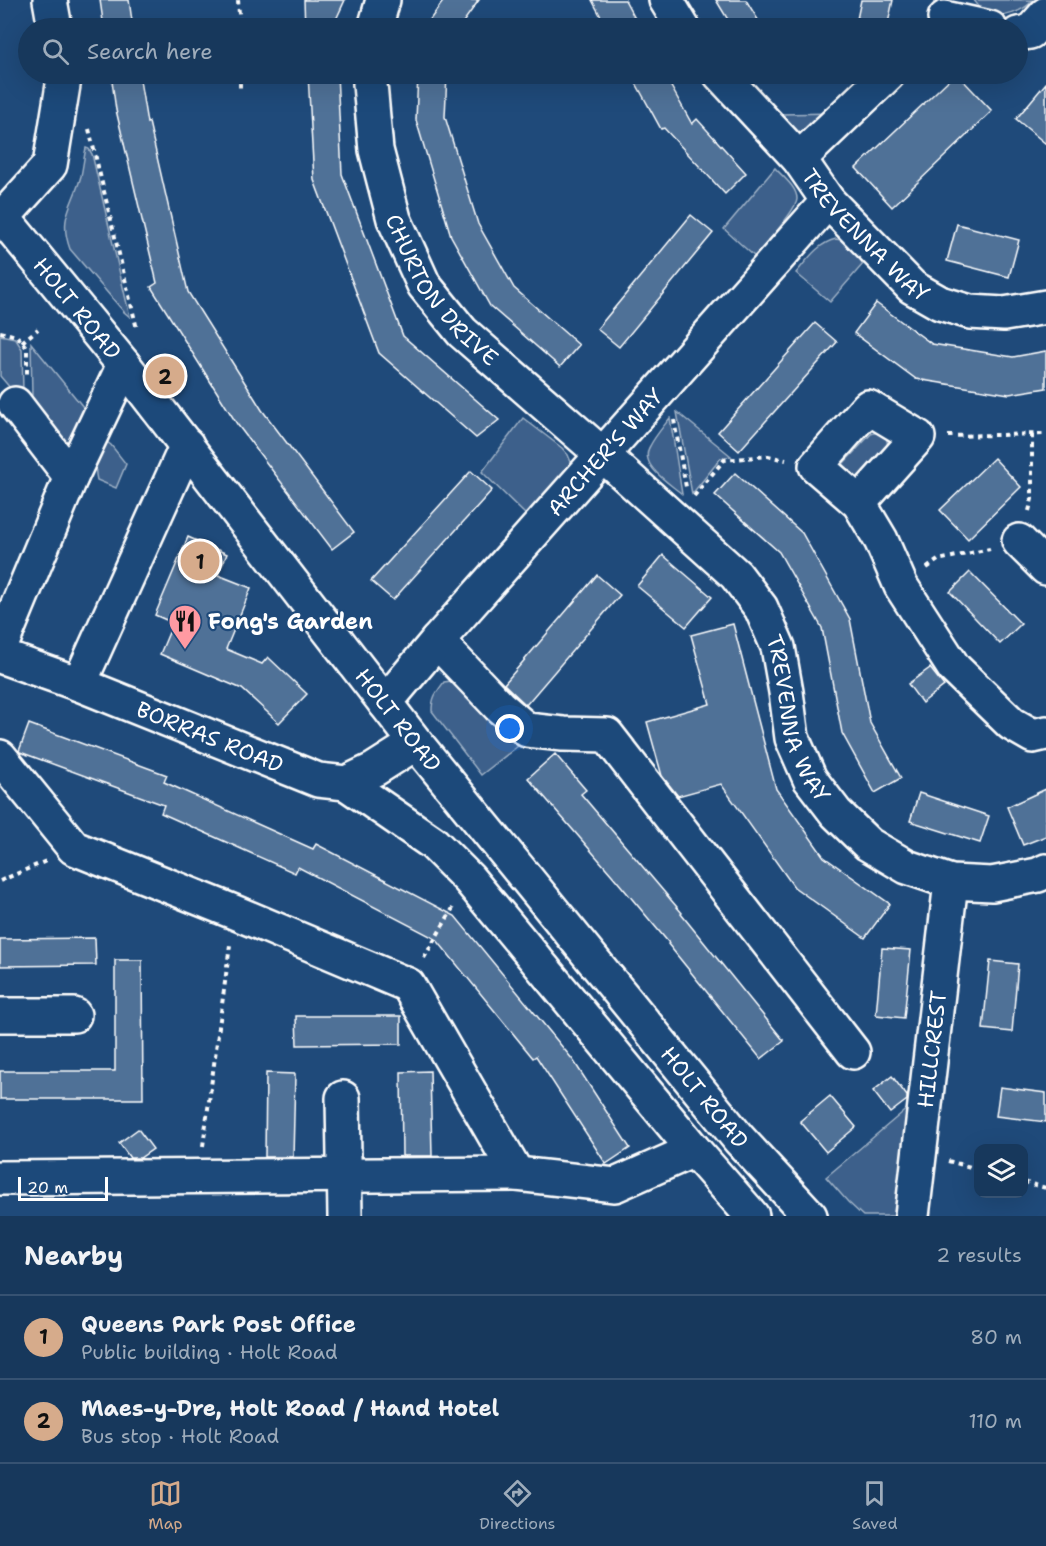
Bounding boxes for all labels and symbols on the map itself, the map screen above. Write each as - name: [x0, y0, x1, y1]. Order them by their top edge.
- street label: TREVENNA WAY: [795, 163, 935, 309]
- street label: CHURTON DRIVE: [379, 209, 504, 372]
- street label: HOLT ROAD: [27, 252, 127, 366]
- pin: 2: [146, 354, 184, 398]
- street label: ARCHER'S WAY: [541, 382, 670, 522]
- pin: 1: [180, 538, 220, 584]
- restaurant icon: Fong's Garden: [167, 603, 203, 650]
- place label: Fong's Garden: [208, 607, 373, 636]
- street label: TREVENNA WAY: [759, 630, 837, 809]
- street label: HOLT ROAD: [349, 663, 448, 778]
- street label: BORRAS ROAD: [132, 695, 288, 780]
- your location: [495, 714, 524, 743]
- street label: HILLCREST: [911, 988, 953, 1110]
- street label: HOLT ROAD: [654, 1040, 755, 1155]
- scale bar: [18, 1174, 108, 1202]

